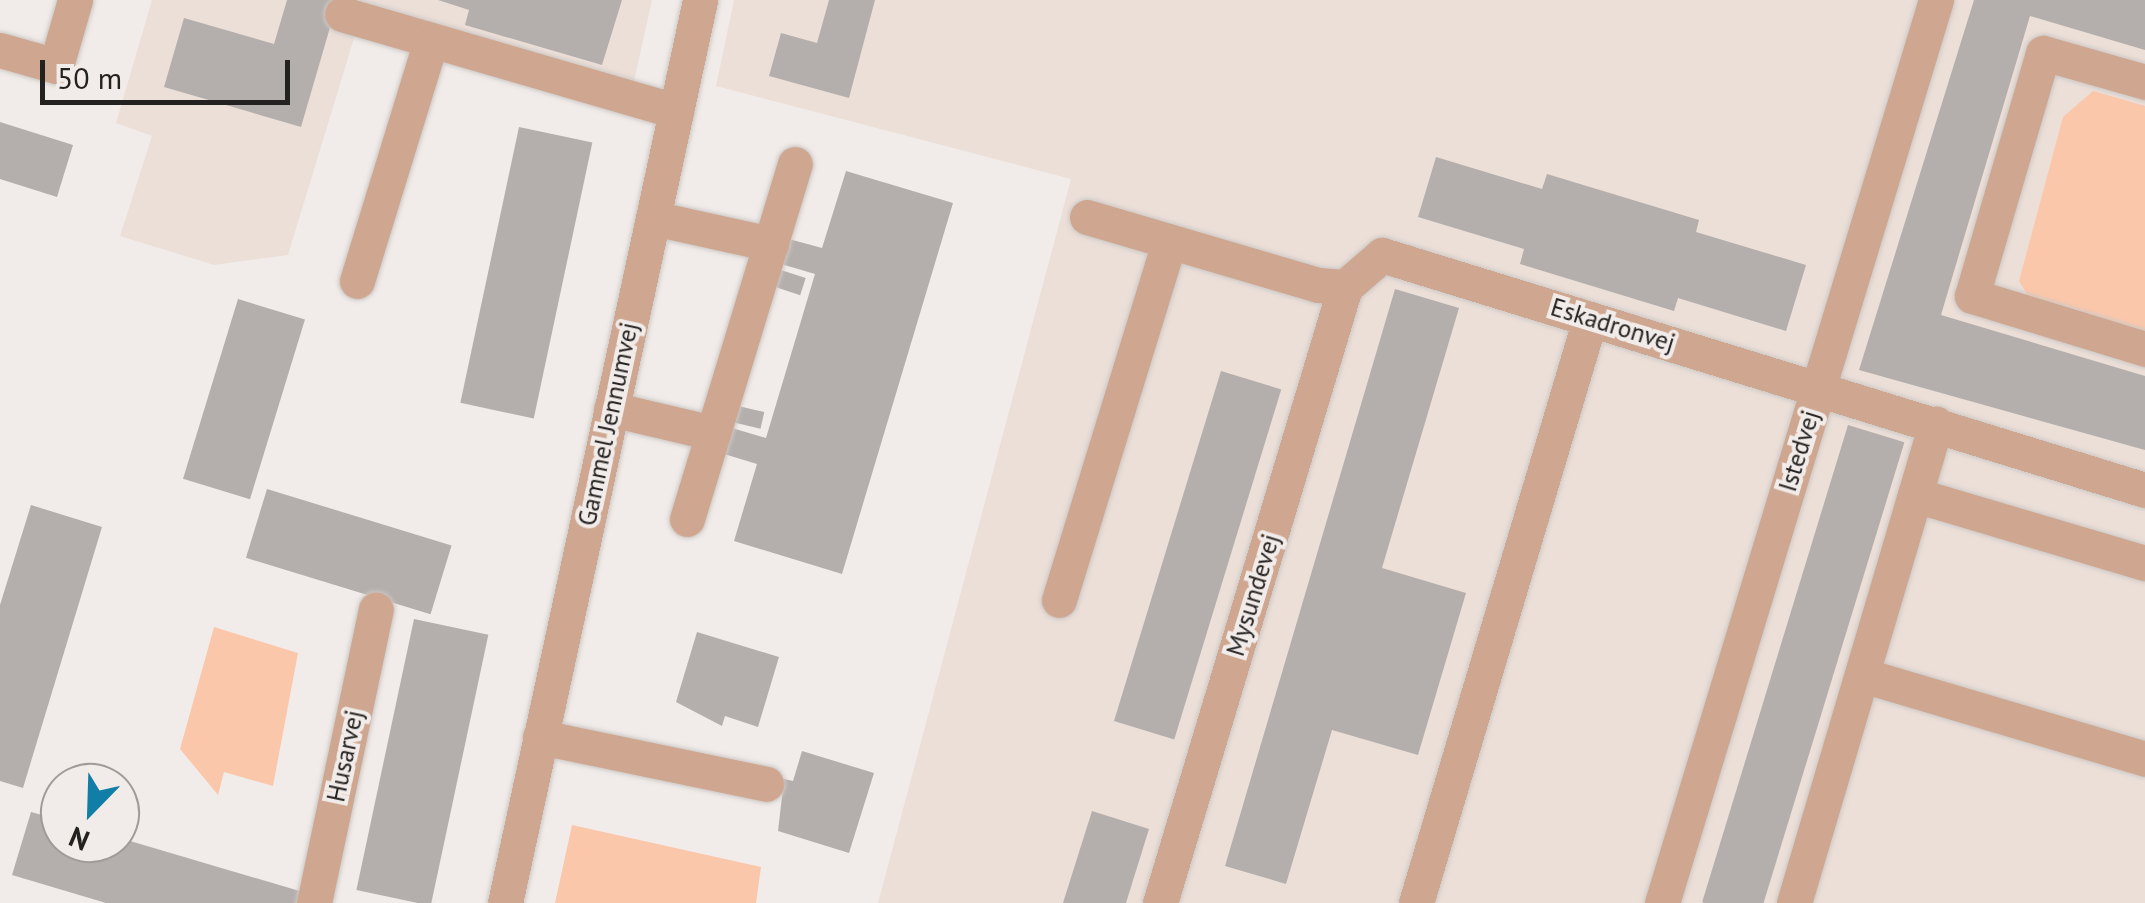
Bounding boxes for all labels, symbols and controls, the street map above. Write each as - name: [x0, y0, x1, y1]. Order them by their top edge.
- scale bar: [45, 40, 295, 102]
- text: 50 m: [57, 58, 122, 97]
- street label: Eskadronvej: [1547, 292, 1679, 358]
- street label: Gammel Jennumvej: [572, 320, 644, 528]
- street label: Istedvej: [1772, 407, 1826, 495]
- street label: Mysundevej: [1220, 530, 1286, 660]
- street label: Husarvej: [321, 707, 369, 805]
- north arrow: [40, 763, 140, 863]
- text: N: [63, 819, 95, 860]

